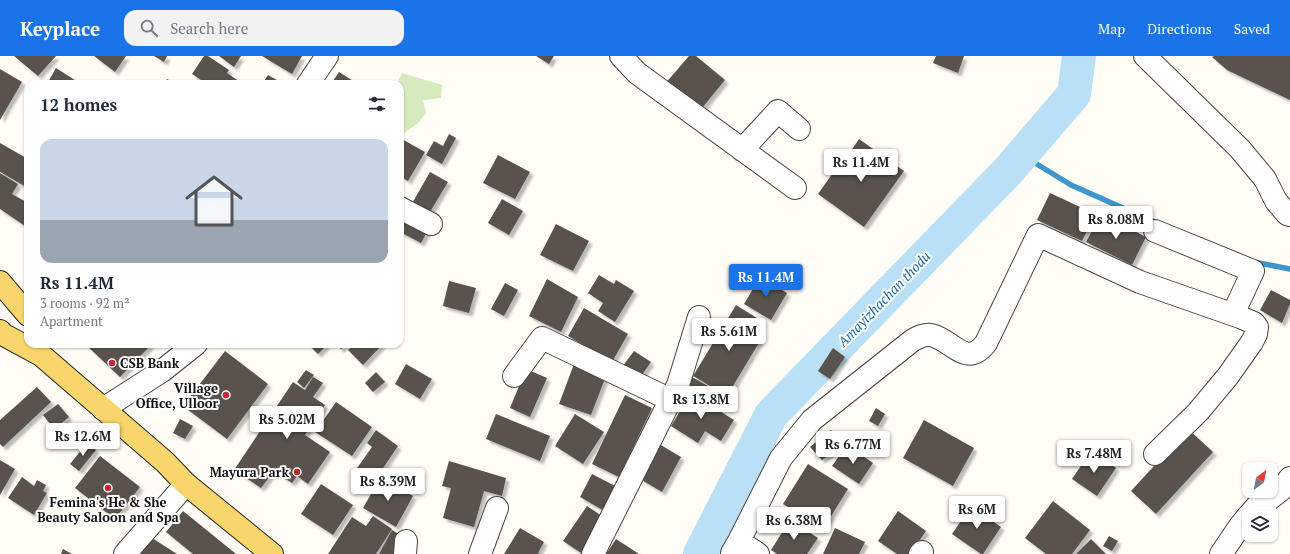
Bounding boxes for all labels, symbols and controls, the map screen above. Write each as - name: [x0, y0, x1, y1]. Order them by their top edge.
- search box: [124, 10, 404, 46]
- text: Keyplace: [20, 16, 100, 41]
- icon: search: [138, 17, 160, 39]
- text: Search here: [170, 18, 248, 38]
- text: Map: [1098, 19, 1125, 38]
- text: Directions: [1147, 19, 1212, 38]
- text: Saved: [1234, 19, 1270, 38]
- text: 12 homes: [40, 93, 117, 116]
- icon: filters: [366, 93, 388, 115]
- pin: Rs 11.4M: [820, 149, 902, 183]
- text: Rs 11.4M: [833, 153, 889, 171]
- icon: home: [178, 165, 250, 237]
- pin: Rs 8.08M: [1075, 206, 1157, 240]
- text: Rs 8.08M: [1088, 210, 1144, 228]
- water label: Amayizhachan thodu: [832, 247, 934, 351]
- pin: Rs 11.4M: [725, 264, 807, 298]
- text: Rs 11.4M: [738, 268, 794, 286]
- text: Rs 11.4M: [40, 271, 114, 294]
- text: 3 rooms · 92 m²: [40, 294, 130, 312]
- text: Apartment: [40, 312, 103, 330]
- pin: Rs 5.61M: [688, 318, 770, 352]
- text: Rs 5.61M: [701, 322, 757, 340]
- place label: CSB Bank: [120, 354, 180, 372]
- marker: CSB Bank: [107, 358, 117, 368]
- place label: Village Office, Ulloor: [136, 379, 218, 412]
- pin: Rs 13.8M: [660, 386, 742, 420]
- marker: Village Office, Ulloor: [221, 390, 231, 400]
- text: Rs 13.8M: [673, 390, 729, 408]
- pin: Rs 5.02M: [246, 406, 328, 440]
- text: Rs 5.02M: [259, 410, 315, 428]
- pin: Rs 12.6M: [42, 423, 124, 457]
- text: Rs 12.6M: [55, 427, 111, 445]
- pin: Rs 6.77M: [812, 431, 894, 465]
- text: Rs 6.77M: [825, 435, 881, 453]
- pin: Rs 7.48M: [1053, 440, 1135, 474]
- text: Rs 7.48M: [1066, 444, 1122, 462]
- north arrow: [1242, 462, 1278, 498]
- map controls: [1242, 462, 1278, 542]
- place label: Mayura Park: [210, 463, 289, 481]
- marker: Mayura Park: [292, 467, 302, 477]
- pin: Rs 8.39M: [347, 468, 429, 502]
- text: Rs 8.39M: [360, 472, 416, 490]
- marker: Femina's He & She Beauty Saloon and Spa: [103, 483, 113, 493]
- place label: Femina's He & She Beauty Saloon and Spa: [37, 493, 180, 526]
- pin: Rs 6M: [949, 496, 1005, 530]
- text: Rs 6M: [958, 500, 996, 518]
- button: layers: [1242, 506, 1278, 542]
- pin: Rs 6.38M: [753, 507, 835, 541]
- text: Rs 6.38M: [766, 511, 822, 529]

